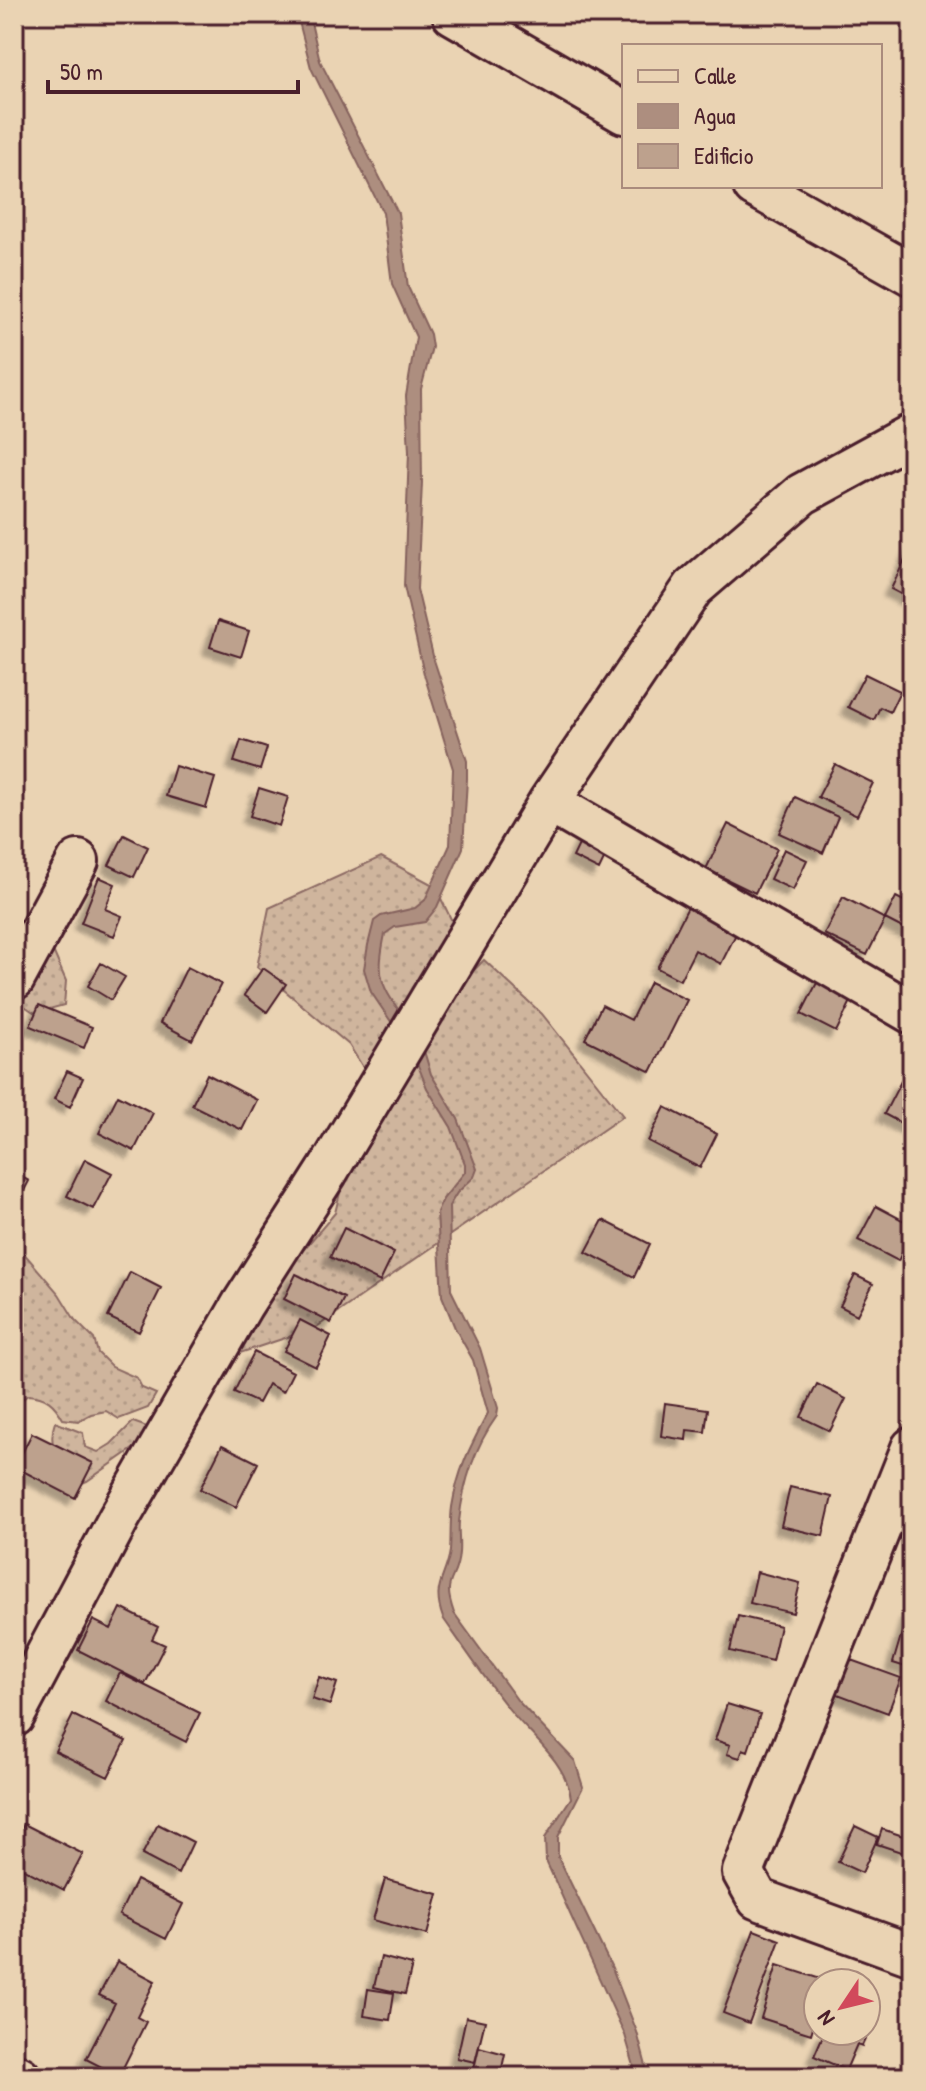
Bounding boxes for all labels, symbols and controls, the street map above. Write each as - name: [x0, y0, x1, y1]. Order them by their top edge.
- scale bar: [48, 44, 298, 94]
- legend: [622, 44, 882, 188]
- text: 50 m: [60, 55, 103, 87]
- text: Calle: [694, 59, 737, 91]
- text: Agua: [694, 99, 735, 131]
- text: Edificio: [694, 139, 754, 171]
- north arrow: [802, 1967, 882, 2047]
- text: N: [810, 2005, 841, 2032]

